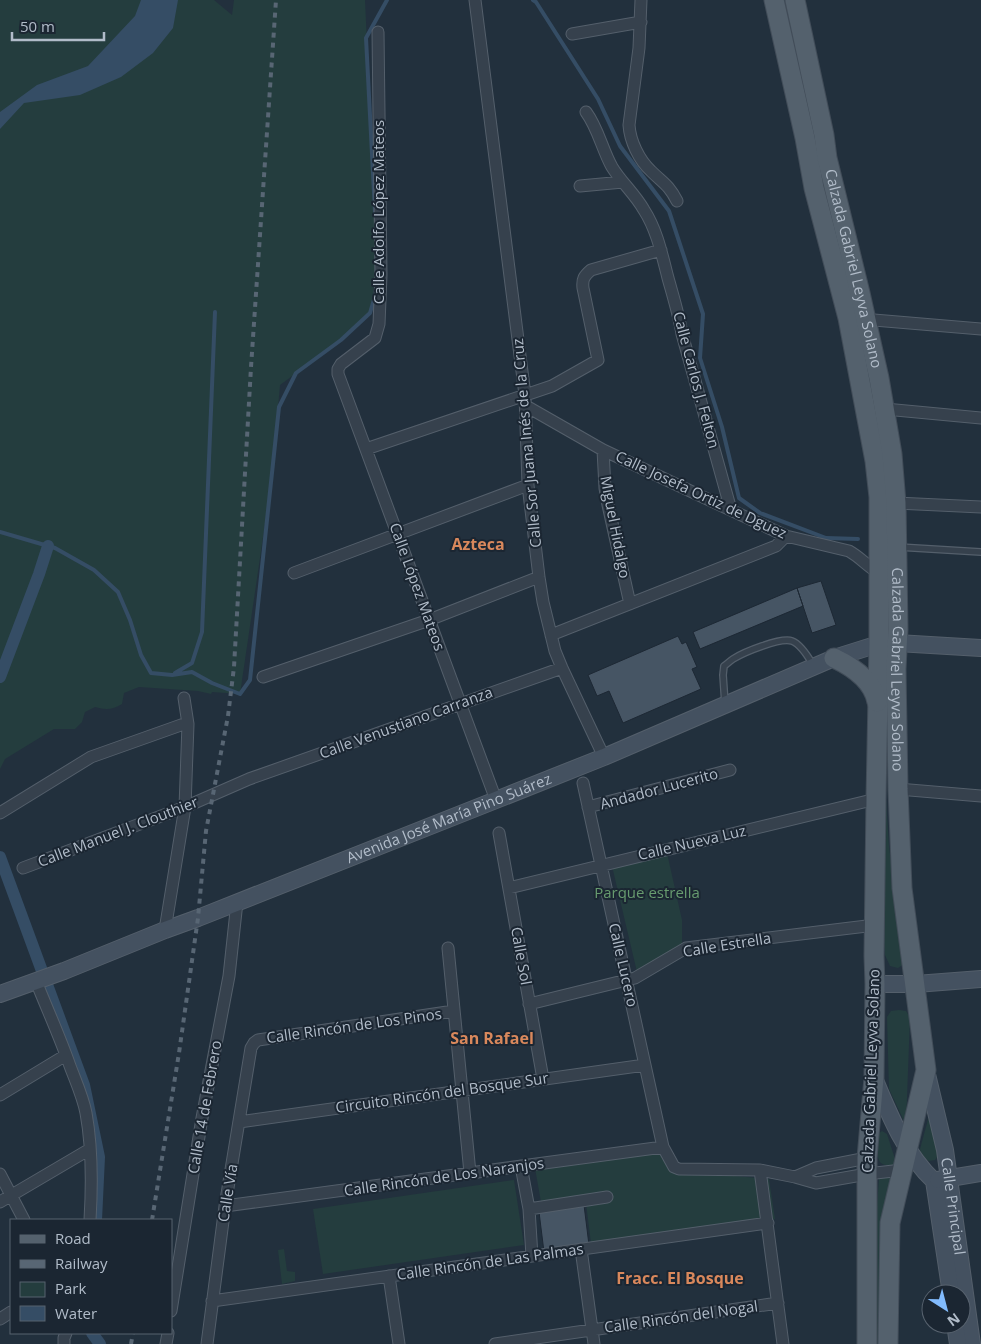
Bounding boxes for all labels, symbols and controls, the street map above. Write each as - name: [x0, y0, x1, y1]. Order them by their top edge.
- scale bar: [12, 10, 105, 42]
- text: 50 m: [20, 16, 55, 36]
- street label: Calle Adolfo López Mateos: [368, 120, 388, 304]
- street label: Calzada Gabriel Leyva Solano: [821, 167, 887, 370]
- street label: Calle Carlos J. Felton: [669, 309, 725, 450]
- street label: Calle Sor Juana Inés de la Cruz: [507, 338, 545, 549]
- street label: Calle Josefa Ortiz de Dguez: [613, 446, 790, 543]
- street label: Miguel Hidalgo: [596, 474, 636, 580]
- street label: Calle López Mateos: [385, 520, 450, 653]
- district label: Azteca: [451, 533, 505, 555]
- street label: Calzada Gabriel Leyva Solano: [887, 567, 909, 772]
- street label: Calle Venustiano Carranza: [316, 681, 495, 763]
- street label: Andador Lucerito: [598, 763, 720, 813]
- street label: Avenida José María Pino Suárez: [343, 768, 554, 867]
- street label: Calle Manuel J. Clouthier: [35, 791, 201, 871]
- street label: Calle Nueva Luz: [636, 820, 748, 864]
- park label: Parque estrella: [594, 882, 700, 902]
- street label: Calle Lucero: [605, 921, 643, 1009]
- street label: Calle Sol: [507, 925, 537, 986]
- street label: Calle Estrella: [681, 927, 772, 961]
- street label: Calzada Gabriel Leyva Solano: [856, 969, 884, 1173]
- street label: Calle Rincón de Los Pinos: [265, 1003, 443, 1047]
- district label: San Rafael: [450, 1027, 534, 1049]
- street label: Calle 14 de Febrero: [182, 1038, 226, 1175]
- street label: Circuito Rincón del Bosque Sur: [334, 1067, 550, 1117]
- street label: Calle Rincón de Los Naranjos: [343, 1152, 545, 1200]
- street label: Calle Principal: [937, 1156, 970, 1256]
- street label: Calle Vía: [213, 1162, 241, 1223]
- legend: [10, 1219, 172, 1334]
- text: Road: [55, 1228, 91, 1248]
- street label: Calle Rincón de Las Palmas: [395, 1238, 585, 1284]
- text: Railway: [55, 1253, 108, 1273]
- district label: Fracc. El Bosque: [616, 1267, 744, 1289]
- text: Park: [55, 1278, 86, 1298]
- north arrow: [921, 1284, 971, 1334]
- street label: Calle Rincón del Nogal: [603, 1295, 759, 1337]
- text: Water: [55, 1303, 97, 1323]
- text: N: [944, 1309, 964, 1331]

